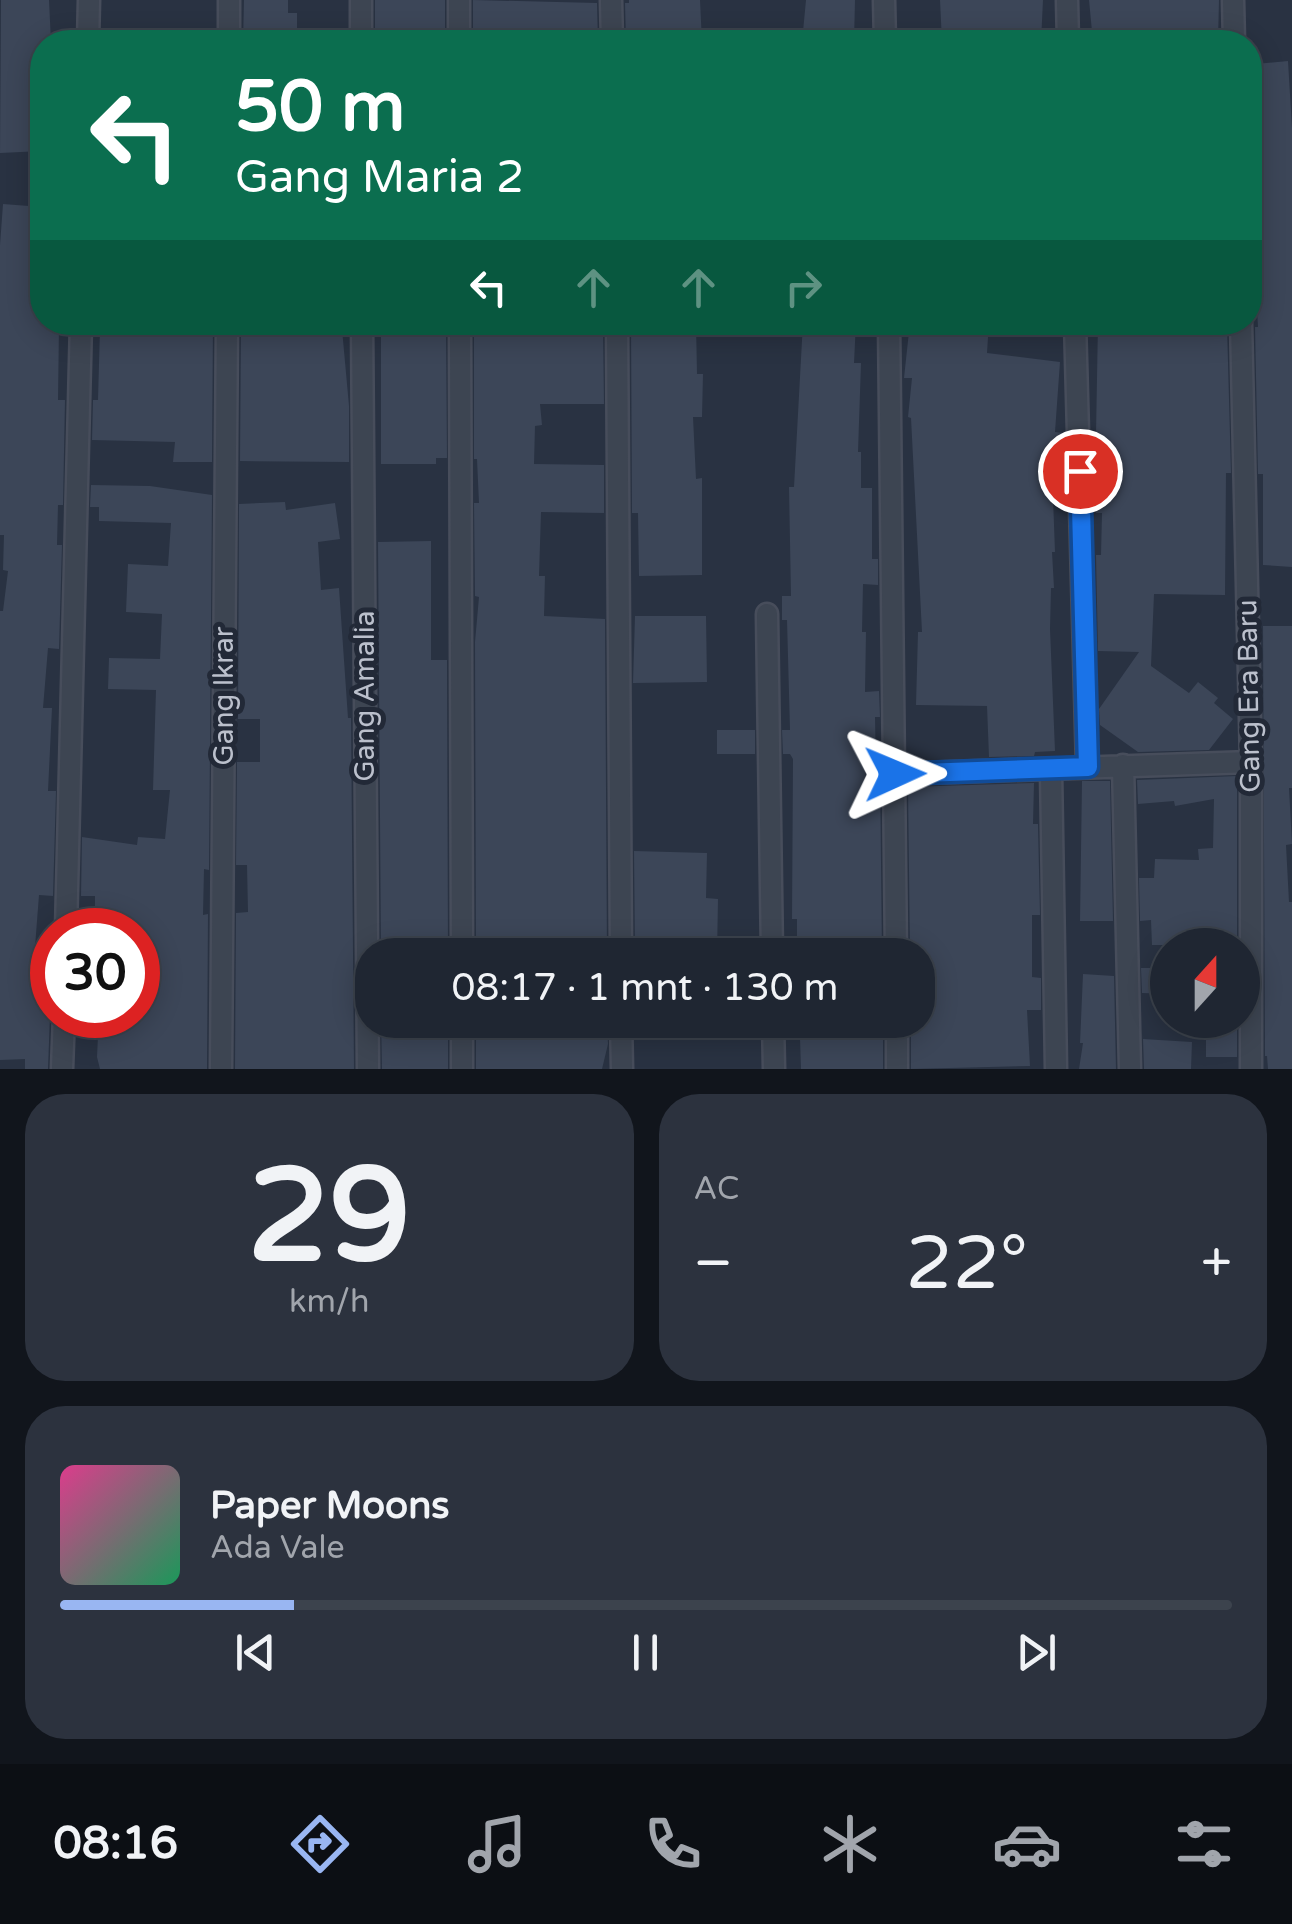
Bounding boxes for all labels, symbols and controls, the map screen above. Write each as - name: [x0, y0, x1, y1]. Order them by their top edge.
- text: 50 m: [235, 66, 405, 150]
- icon: left: [70, 70, 200, 200]
- text: Gang Maria 2: [235, 151, 524, 205]
- icon: left: [461, 260, 516, 315]
- icon: ahead: [566, 260, 621, 315]
- icon: ahead: [671, 260, 726, 315]
- icon: right: [776, 260, 831, 315]
- pin: [1038, 429, 1123, 514]
- icon: arrive: [1053, 444, 1108, 499]
- street label: Gang Era Baru: [1230, 599, 1268, 793]
- street label: Gang Amalia: [348, 611, 382, 781]
- street label: Gang Ikrar: [207, 626, 241, 766]
- position arrow: [843, 722, 947, 826]
- speed limit sign: 30: [30, 908, 160, 1038]
- north arrow: [1150, 928, 1260, 1038]
- map controls: [1150, 928, 1260, 1038]
- text: 08:17 · 1 mnt · 130 m: [452, 965, 838, 1011]
- text: 29: [248, 1140, 411, 1296]
- text: AC: [694, 1170, 739, 1208]
- text: 22°: [906, 1219, 1028, 1309]
- text: −: [694, 1231, 733, 1297]
- text: +: [1201, 1231, 1232, 1297]
- text: km/h: [289, 1283, 369, 1321]
- text: Paper Moons: [210, 1483, 450, 1529]
- text: Ada Vale: [210, 1529, 345, 1567]
- icon: previous: [228, 1625, 283, 1680]
- icon: pause: [618, 1625, 673, 1680]
- icon: next: [1009, 1625, 1064, 1680]
- icon: directions: [285, 1809, 355, 1879]
- icon: music: [462, 1809, 532, 1879]
- icon: phone: [638, 1809, 708, 1879]
- icon: climate: [815, 1809, 885, 1879]
- icon: car: [992, 1809, 1062, 1879]
- icon: filters: [1169, 1809, 1239, 1879]
- text: 08:16: [53, 1817, 178, 1871]

